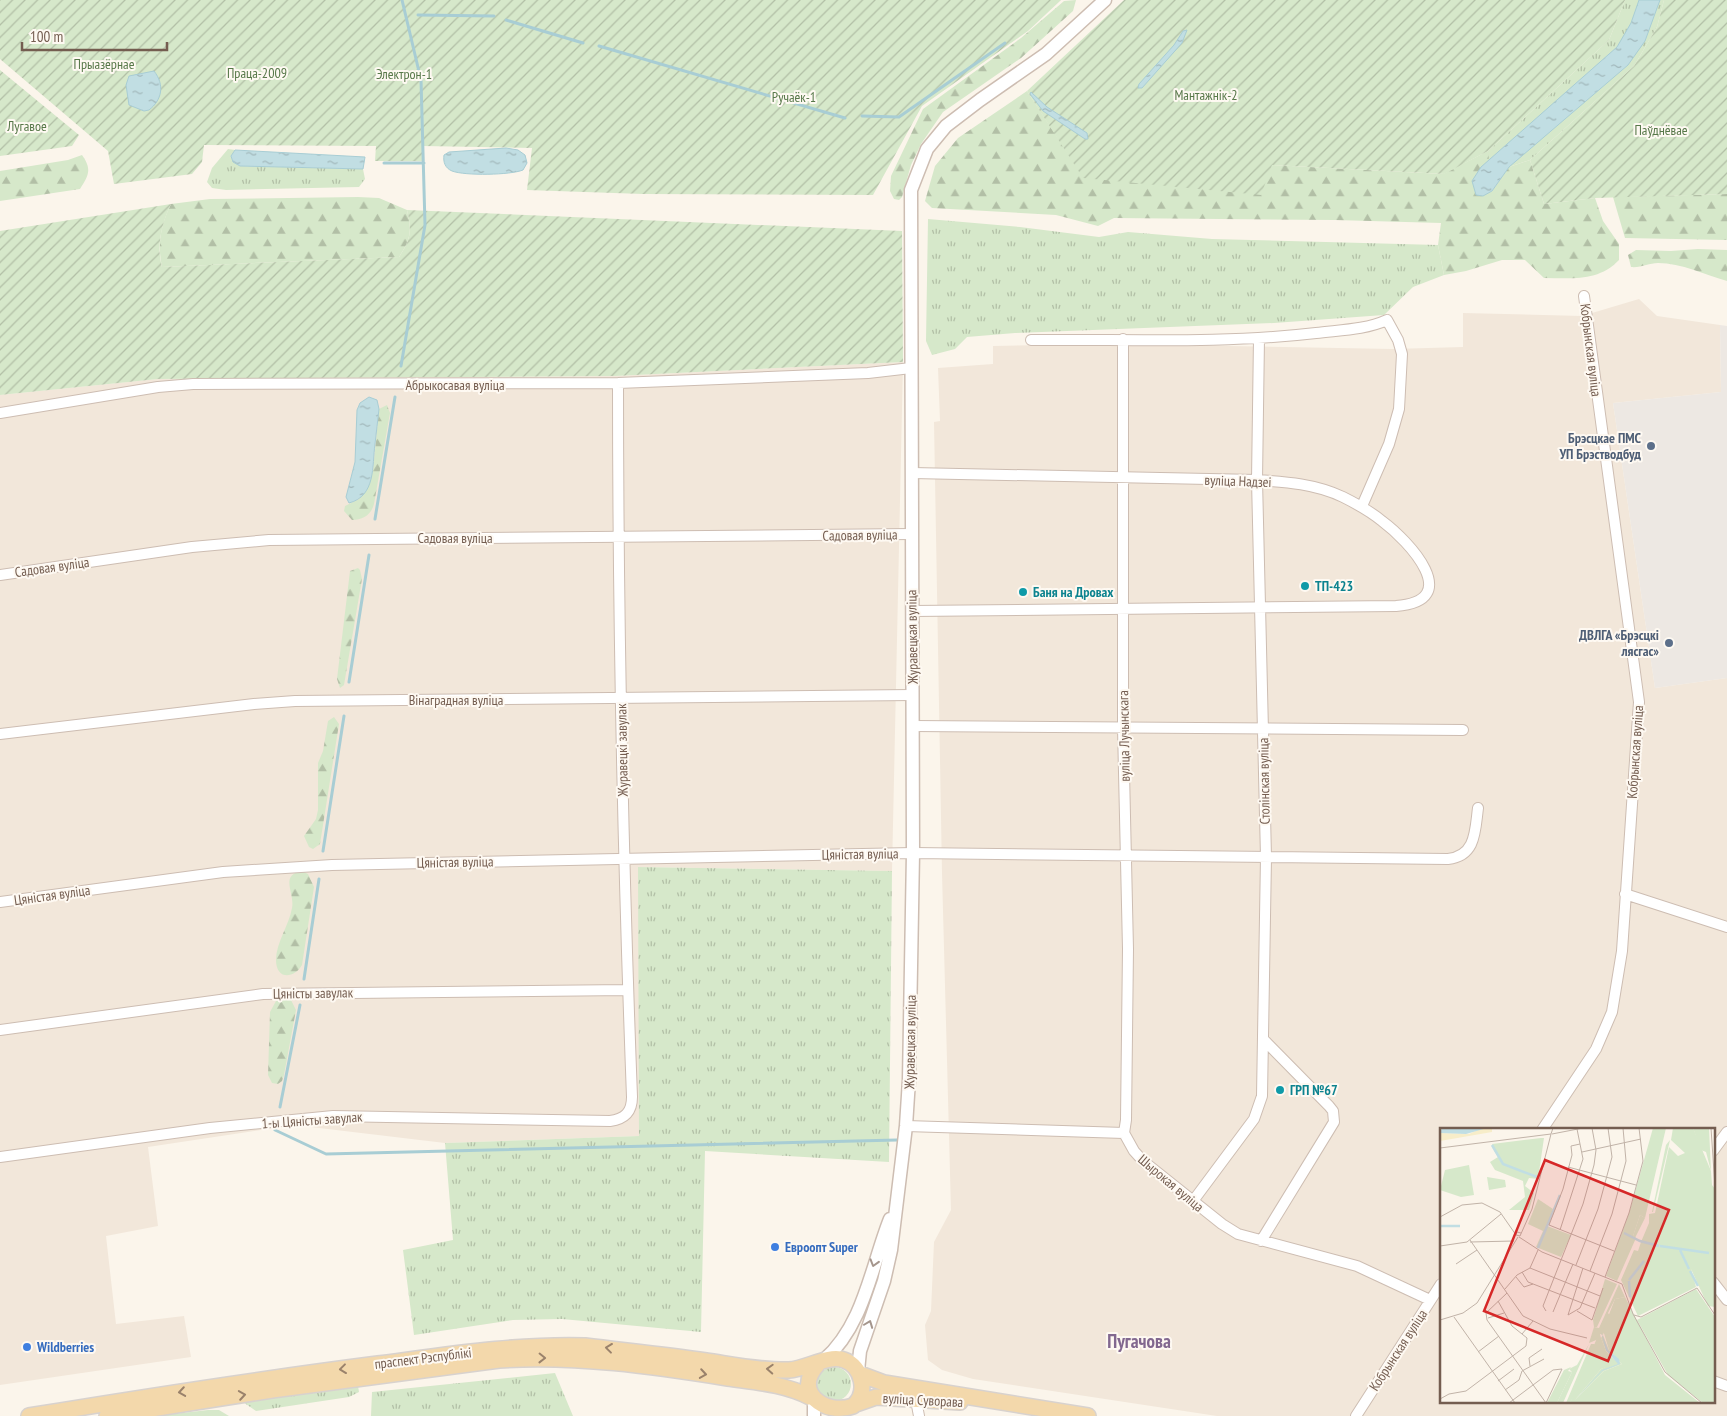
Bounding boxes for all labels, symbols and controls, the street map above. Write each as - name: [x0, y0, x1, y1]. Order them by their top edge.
- scale bar: [22, 20, 168, 52]
- text: 100 m: [30, 27, 63, 46]
- park label: Прыазёрнае: [74, 55, 135, 73]
- park label: Праца-2009: [227, 64, 287, 82]
- park label: Электрон-1: [376, 65, 432, 83]
- park label: Мантажнік-2: [1174, 86, 1238, 104]
- park label: Ручаёк-1: [772, 88, 816, 106]
- park label: Лугавое: [6, 117, 47, 135]
- park label: Паўднёвае: [1634, 121, 1688, 139]
- street label: Кобрынская вуліца: [1576, 302, 1606, 398]
- street label: Абрыкосавая вуліца: [405, 376, 505, 394]
- place label: Брэсцкае ПМС УП Брэстводбуд: [1558, 429, 1642, 463]
- marker: Брэсцкае ПМС УП Брэстводбуд: [1645, 440, 1657, 452]
- street label: вуліца Надзеі: [1204, 471, 1272, 491]
- street label: Садовая вуліца: [822, 525, 898, 545]
- street label: Садовая вуліца: [417, 529, 493, 547]
- street label: Садовая вуліца: [14, 553, 90, 581]
- place label: ТП-423: [1315, 577, 1353, 595]
- marker: ТП-423: [1299, 580, 1311, 592]
- place label: Баня на Дровах: [1033, 583, 1114, 601]
- marker: Баня на Дровах: [1017, 586, 1029, 598]
- street label: Журавецкая вуліца: [902, 590, 922, 685]
- place label: ДВЛГА «Брэсцкі лясгас»: [1579, 626, 1659, 660]
- marker: ДВЛГА «Брэсцкі лясгас»: [1663, 637, 1675, 649]
- street label: вуліца Лучынскага: [1114, 690, 1134, 782]
- street label: Вінаградная вуліца: [409, 691, 503, 709]
- street label: Журавецкі завулак: [612, 703, 632, 798]
- street label: Кобрынская вуліца: [1623, 705, 1647, 799]
- street label: Столінская вуліца: [1254, 738, 1274, 824]
- street label: Цяністая вуліца: [821, 844, 899, 864]
- street label: Цяністая вуліца: [416, 852, 494, 872]
- street label: Цяністая вуліца: [13, 881, 91, 909]
- street label: Цяністы завулак: [273, 983, 354, 1003]
- street label: Журавецкая вуліца: [900, 995, 920, 1090]
- place label: ГРП №67: [1290, 1081, 1338, 1099]
- marker: ГРП №67: [1274, 1084, 1286, 1096]
- street label: 1-ы Цяністы завулак: [261, 1107, 364, 1132]
- inset map: [1440, 1128, 1714, 1404]
- street label: Шырокая вуліца: [1135, 1150, 1207, 1216]
- place label: Евроопт Super: [785, 1238, 859, 1256]
- marker: Евроопт Super: [769, 1241, 781, 1253]
- one-way arrow: [870, 1258, 880, 1267]
- street label: Кобрынская вуліца: [1365, 1306, 1431, 1394]
- one-way arrow: [863, 1320, 873, 1328]
- district label: Пугачова: [1107, 1329, 1171, 1353]
- place label: Wildberries: [36, 1338, 94, 1356]
- marker: Wildberries: [21, 1341, 33, 1353]
- street label: праспект Рэспублікі: [373, 1343, 473, 1373]
- one-way arrow: [604, 1344, 613, 1354]
- one-way arrow: [538, 1353, 546, 1363]
- one-way arrow: [338, 1363, 346, 1374]
- one-way arrow: [766, 1364, 774, 1374]
- one-way arrow: [700, 1368, 708, 1379]
- one-way arrow: [178, 1386, 186, 1396]
- street label: вуліца Суворава: [882, 1389, 964, 1411]
- one-way arrow: [237, 1390, 246, 1400]

